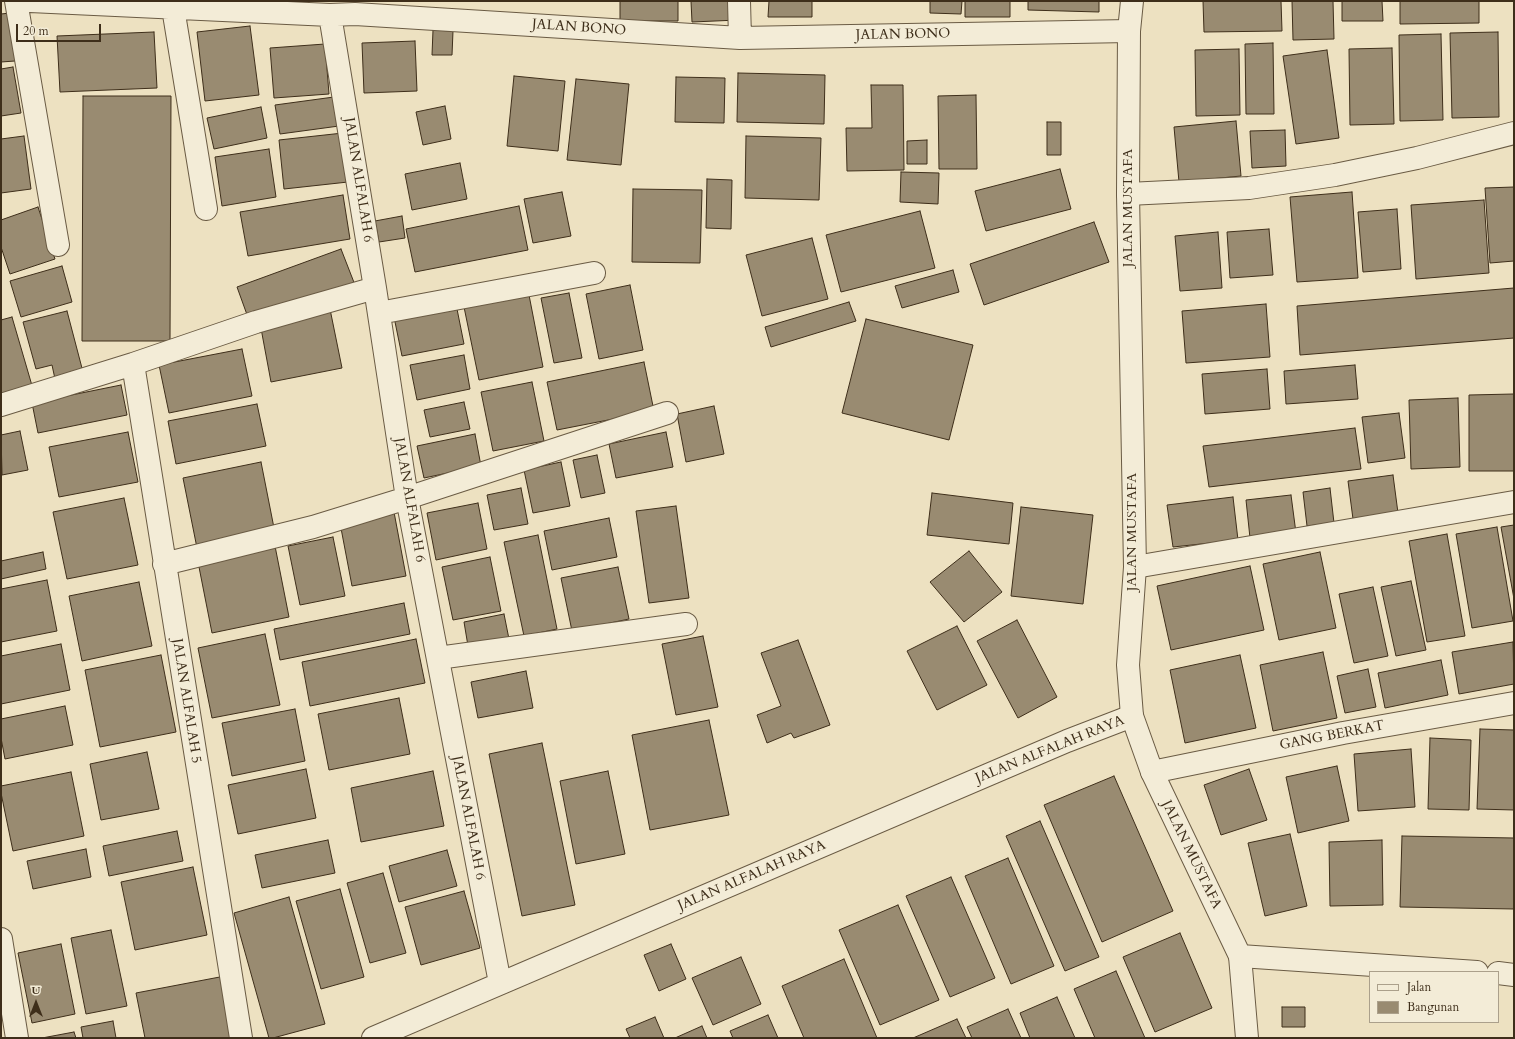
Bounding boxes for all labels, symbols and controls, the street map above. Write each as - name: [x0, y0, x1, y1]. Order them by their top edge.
- scale bar: [18, 16, 103, 42]
- street label: JALAN BONO: [531, 16, 627, 40]
- text: 20 m: [23, 23, 49, 39]
- street label: JALAN BONO: [856, 26, 950, 44]
- street label: JALAN ALFALAH 6: [340, 116, 376, 244]
- street label: JALAN MUSTAFA: [1121, 149, 1137, 267]
- street label: JALAN ALFALAH 6: [390, 436, 428, 564]
- street label: JALAN MUSTAFA: [1125, 473, 1141, 591]
- street label: JALAN ALFALAH 5: [168, 637, 204, 765]
- street label: JALAN ALFALAH RAYA: [973, 712, 1127, 788]
- street label: GANG BERKAT: [1278, 718, 1386, 754]
- street label: JALAN ALFALAH 6: [448, 754, 488, 882]
- street label: JALAN MUSTAFA: [1157, 798, 1225, 912]
- street label: JALAN ALFALAH RAYA: [675, 837, 829, 915]
- legend: [1369, 971, 1499, 1023]
- text: Jalan: [1407, 979, 1431, 995]
- north arrow: [16, 983, 56, 1023]
- text: U: [32, 983, 40, 998]
- text: Bangunan: [1407, 999, 1459, 1015]

